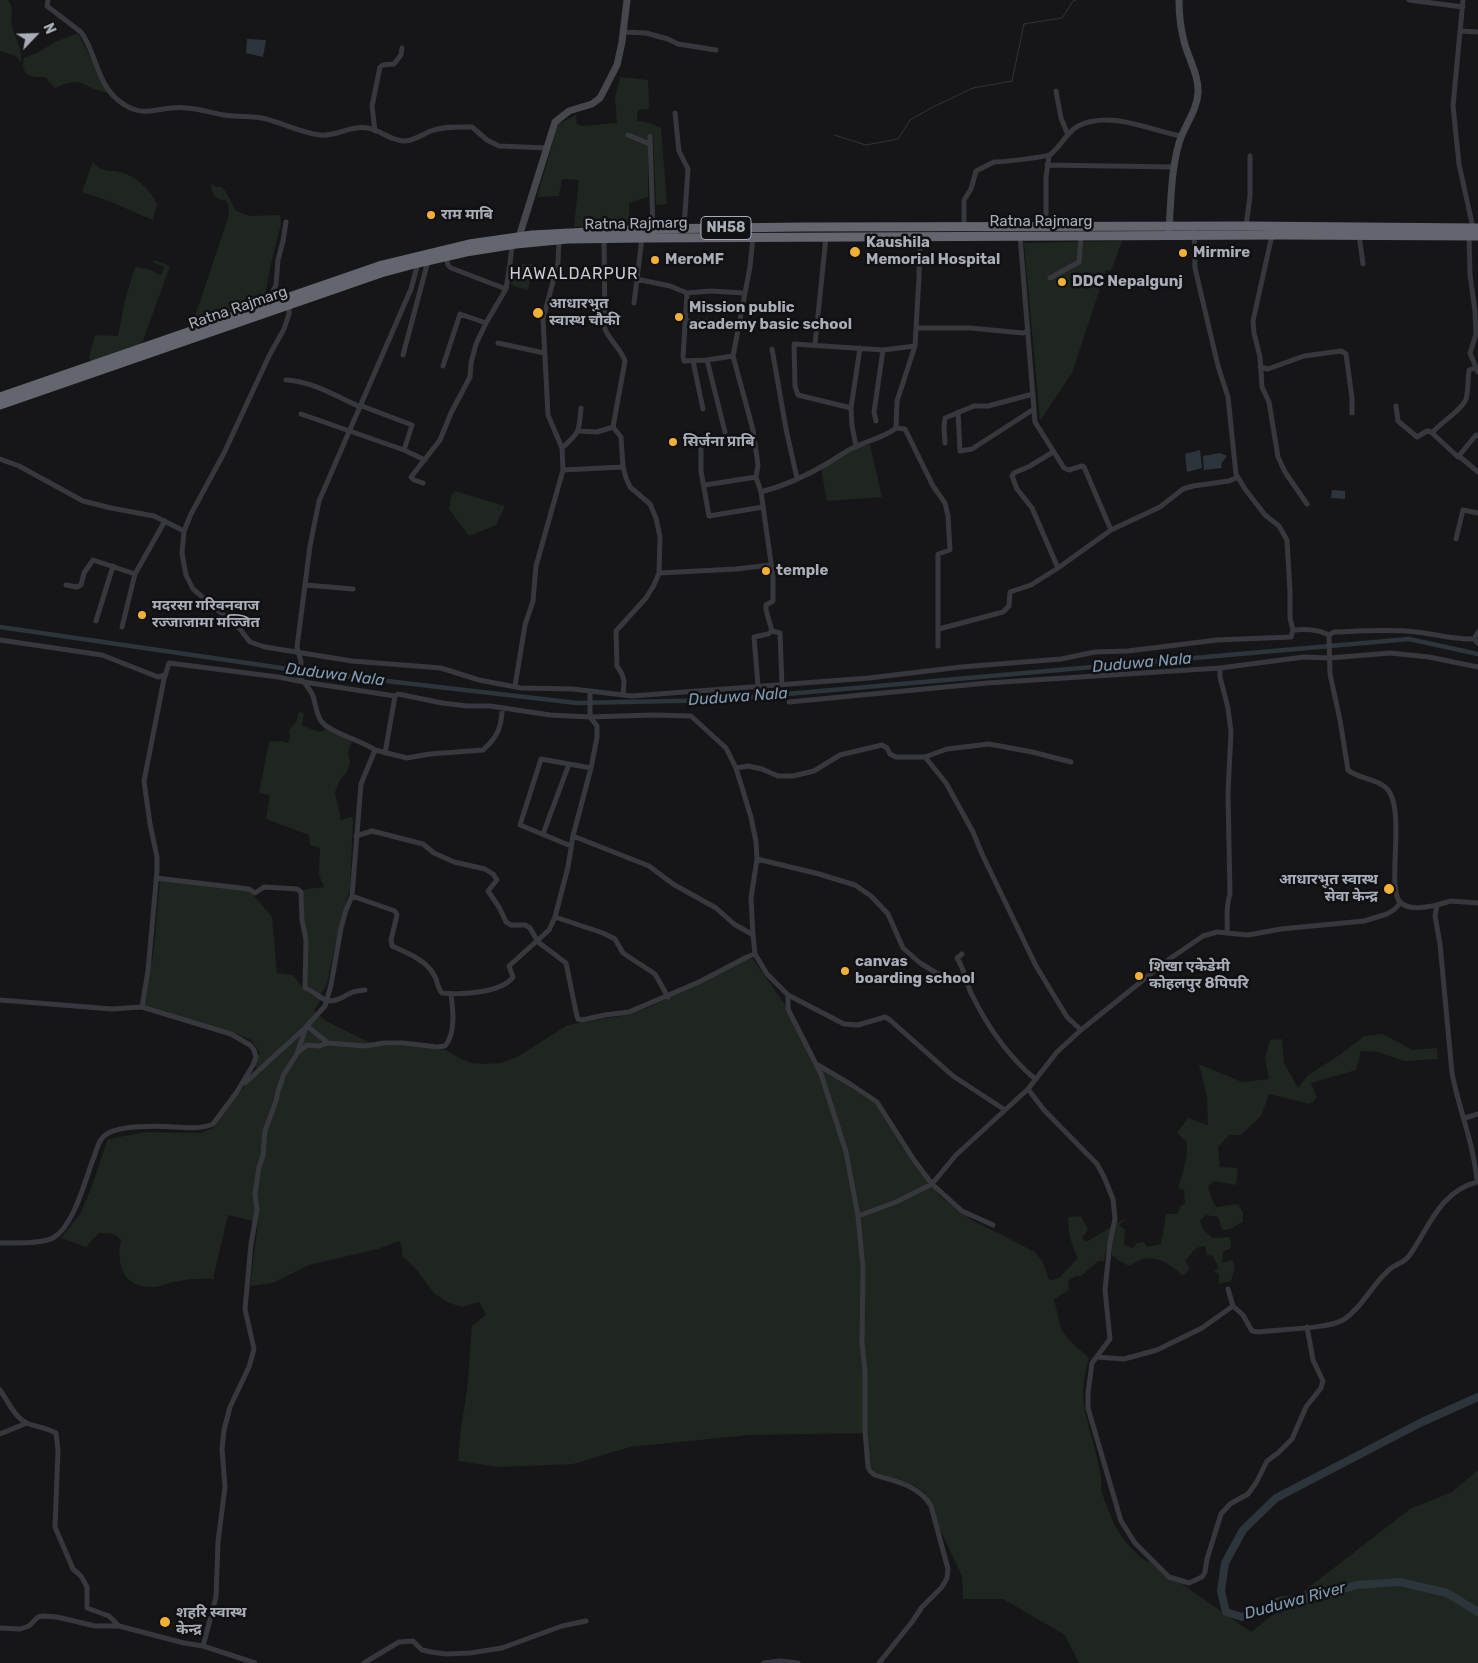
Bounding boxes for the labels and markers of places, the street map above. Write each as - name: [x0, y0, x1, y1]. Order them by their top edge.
- place label: राम माबि: [441, 206, 493, 224]
- marker: राम माबि: [425, 209, 437, 221]
- place label: Kaushila Memorial Hospital: [866, 234, 1000, 269]
- place label: Mirmire: [1193, 244, 1250, 262]
- marker: Kaushila Memorial Hospital: [848, 245, 862, 259]
- marker: Mirmire: [1177, 247, 1189, 259]
- place label: MeroMF: [665, 251, 724, 269]
- marker: MeroMF: [649, 254, 661, 266]
- place label: DDC Nepalgunj: [1072, 273, 1183, 291]
- marker: DDC Nepalgunj: [1056, 276, 1068, 288]
- place label: आधारभुत स्वास्थ चौकी: [549, 295, 620, 330]
- place label: Mission public academy basic school: [689, 299, 852, 334]
- marker: आधारभुत स्वास्थ चौकी: [531, 306, 545, 320]
- marker: Mission public academy basic school: [673, 311, 685, 323]
- place label: सिर्जना प्राबि: [683, 433, 754, 451]
- marker: सिर्जना प्राबि: [667, 436, 679, 448]
- place label: temple: [776, 562, 828, 580]
- marker: temple: [760, 565, 772, 577]
- place label: मदरसा गरिवनवाज रज्जाजामा मज्जित: [152, 597, 260, 632]
- marker: मदरसा गरिवनवाज रज्जाजामा मज्जित: [136, 609, 148, 621]
- place label: आधारभुत स्वास्थ सेवा केन्द्र: [1279, 871, 1378, 906]
- marker: आधारभुत स्वास्थ सेवा केन्द्र: [1382, 882, 1396, 896]
- place label: canvas boarding school: [855, 953, 975, 988]
- place label: शिखा एकेडेमी कोहलपुर 8पिपरि: [1149, 958, 1248, 993]
- marker: canvas boarding school: [839, 965, 851, 977]
- marker: शिखा एकेडेमी कोहलपुर 8पिपरि: [1133, 970, 1145, 982]
- place label: शहरि स्वास्थ केन्द्र: [176, 1604, 246, 1639]
- marker: शहरि स्वास्थ केन्द्र: [158, 1615, 172, 1629]

